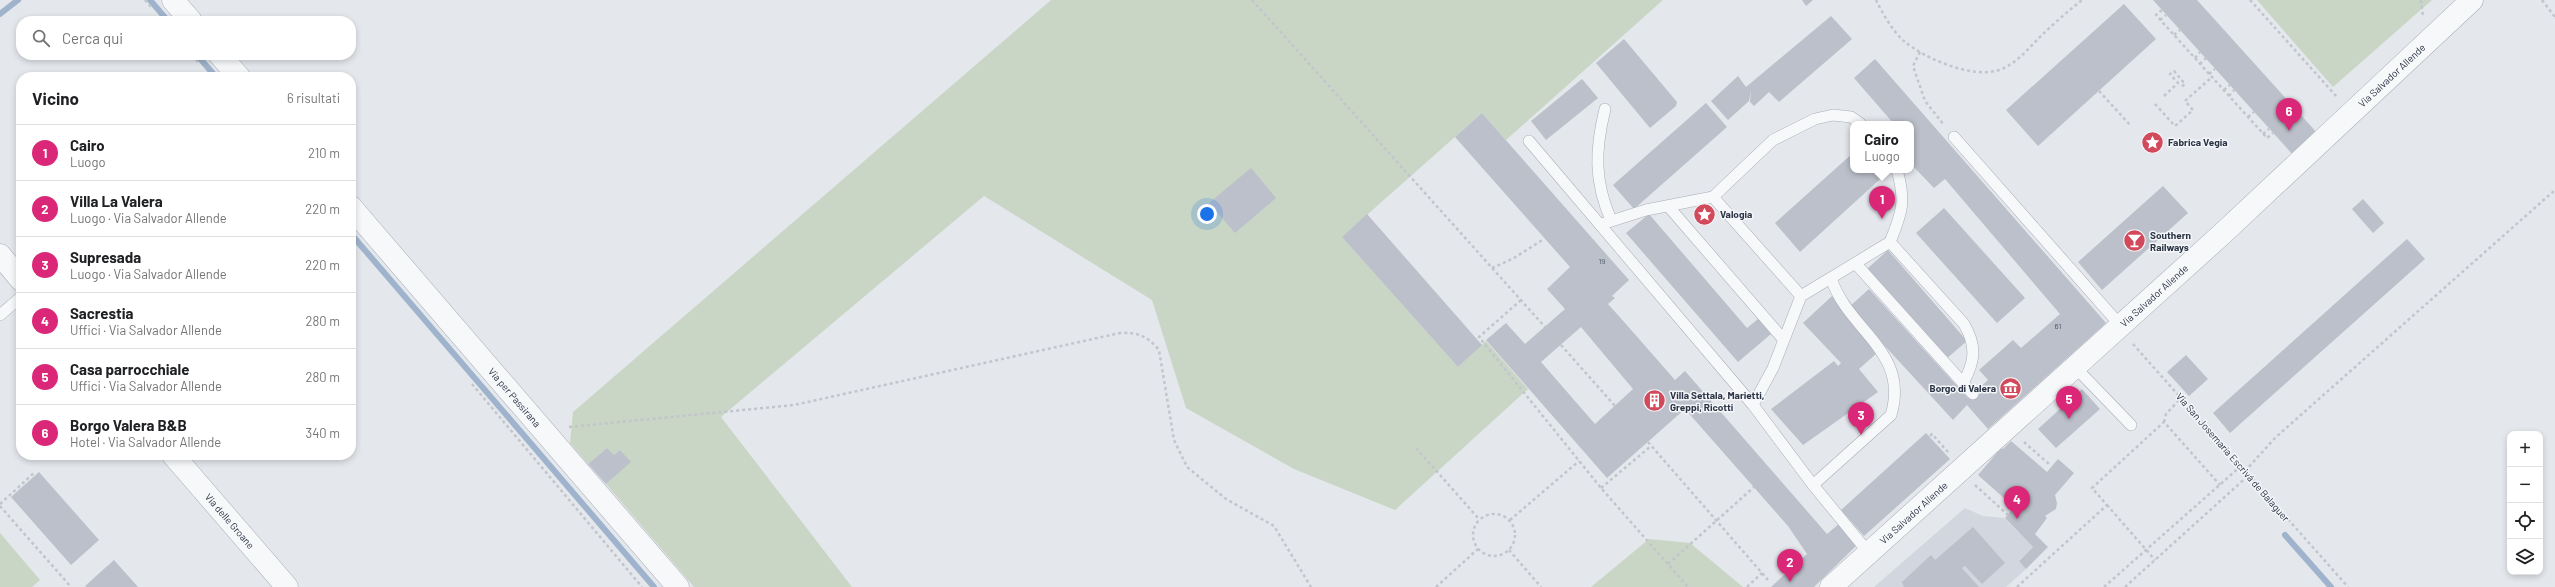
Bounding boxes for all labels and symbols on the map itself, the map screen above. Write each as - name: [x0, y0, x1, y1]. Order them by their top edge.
- street label: Via Salvador Allende: [2356, 41, 2428, 110]
- pin: 6: [2276, 98, 2302, 131]
- place icon: Fabrica Vegia: [2139, 129, 2165, 155]
- place label: Fabrica Vegia: [2168, 136, 2228, 148]
- pin: 1: [1869, 186, 1895, 219]
- place icon: Valogia: [1691, 201, 1717, 227]
- your location: [1197, 204, 1217, 224]
- place label: Valogia: [1720, 208, 1752, 220]
- bar icon: Southern Railways: [2121, 228, 2147, 254]
- place label: Southern Railways: [2150, 229, 2191, 253]
- house number: 19: [1599, 256, 1605, 266]
- street label: Via Salvador Allende: [2117, 262, 2190, 329]
- house number: 61: [2055, 321, 2062, 331]
- street label: Via per Passirana: [486, 365, 544, 429]
- museum icon: Borgo di Valera: [1998, 375, 2024, 401]
- place label: Borgo di Valera: [1929, 382, 1996, 394]
- pin: 5: [2056, 386, 2082, 419]
- building icon: Villa Settala, Marietti, Greppi, Ricotti: [1641, 388, 1667, 414]
- place label: Villa Settala, Marietti, Greppi, Ricotti: [1670, 389, 1765, 413]
- street label: Via San Josemaría Escrivá de Balaguer: [2174, 390, 2292, 524]
- pin: 3: [1848, 402, 1874, 435]
- street label: Via Salvador Allende: [1877, 479, 1950, 546]
- pin: 4: [2004, 486, 2030, 519]
- street label: Via delle Groane: [203, 491, 257, 551]
- pin: 2: [1777, 549, 1803, 582]

